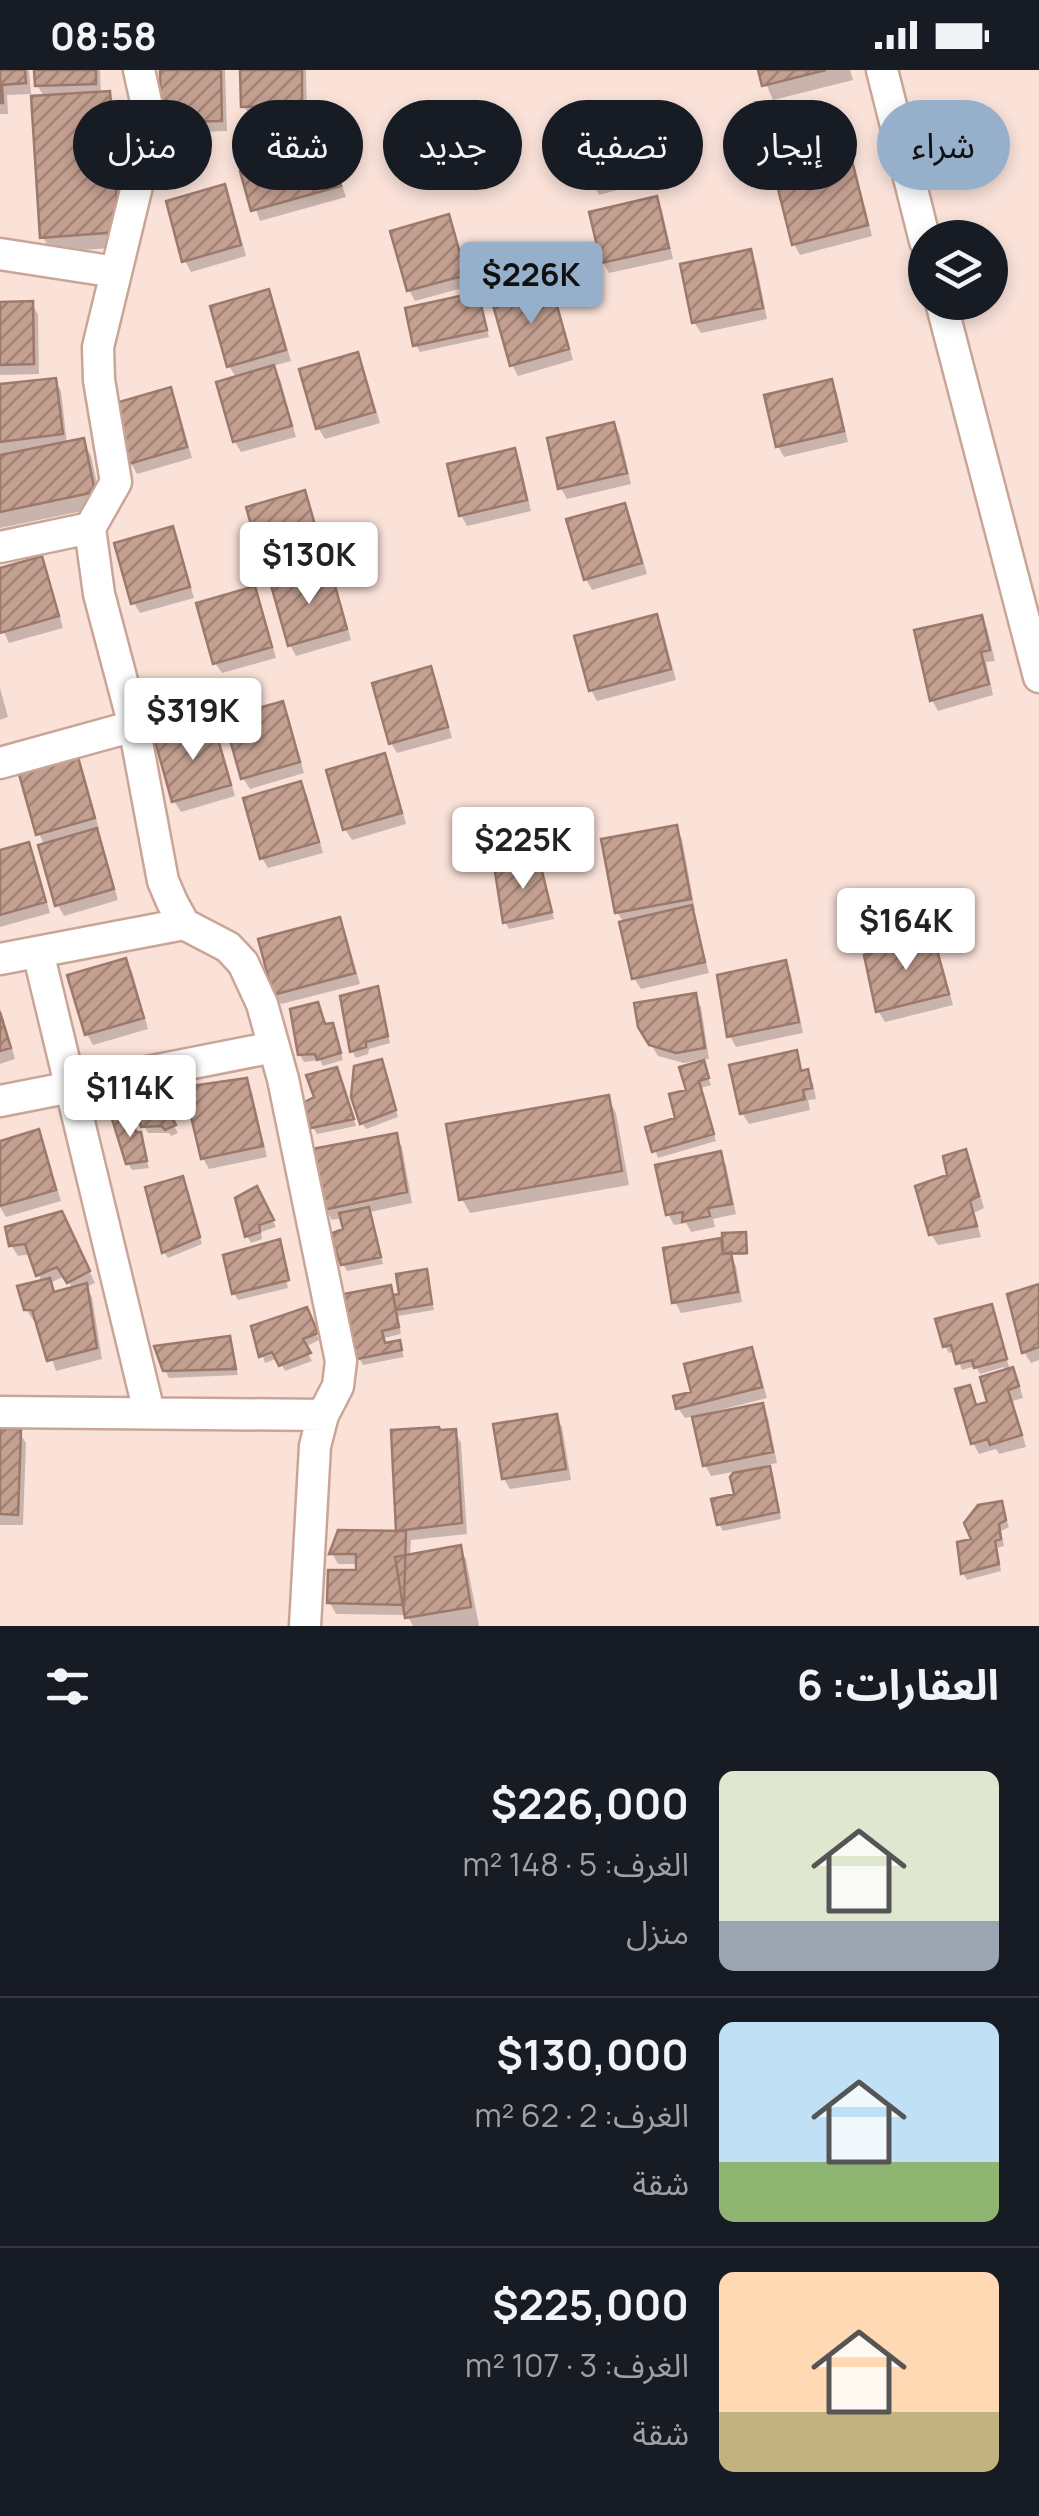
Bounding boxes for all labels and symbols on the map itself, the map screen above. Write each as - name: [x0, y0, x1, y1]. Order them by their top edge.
- pin: $226K: [461, 242, 601, 327]
- pin: $130K: [239, 522, 379, 607]
- pin: $319K: [123, 678, 263, 763]
- pin: $225K: [453, 807, 593, 892]
- pin: $164K: [836, 888, 976, 973]
- pin: $114K: [60, 1055, 200, 1140]

